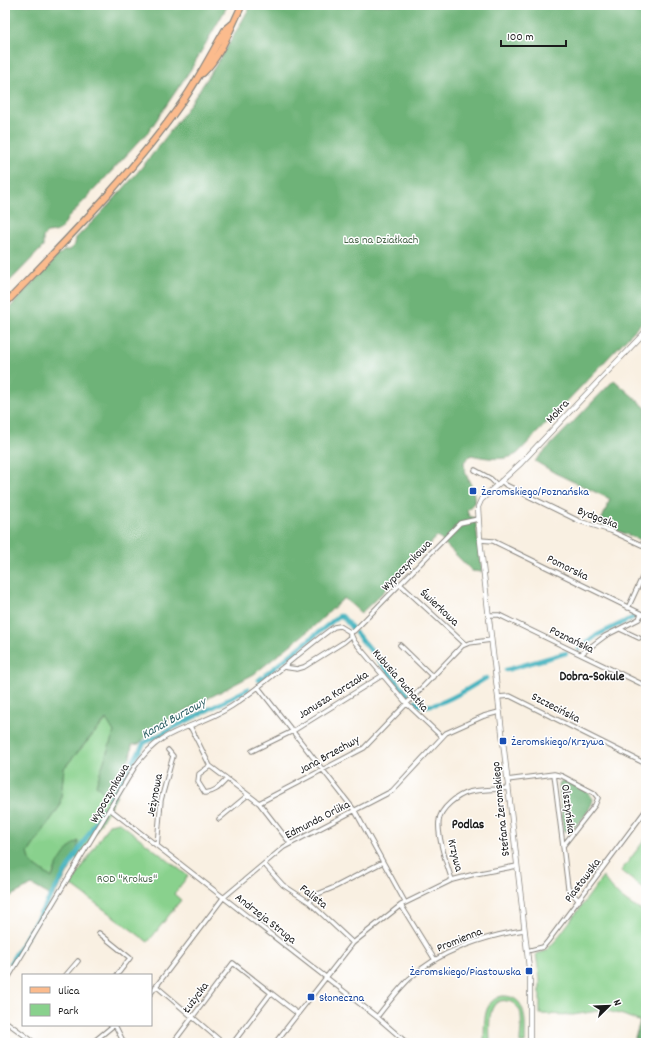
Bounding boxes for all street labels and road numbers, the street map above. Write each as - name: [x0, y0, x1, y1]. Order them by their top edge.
- street label: Mokra: [543, 396, 574, 428]
- street label: Bydgoska: [575, 503, 621, 534]
- street label: Wypoczynkowa: [378, 536, 436, 596]
- street label: Pomorska: [544, 551, 591, 586]
- street label: Świerkowa: [416, 585, 463, 631]
- street label: Poznańska: [546, 622, 597, 659]
- street label: Kubusia Puchatka: [368, 646, 432, 716]
- street label: Janusza Korczaka: [296, 667, 372, 724]
- street label: Szczecińska: [528, 689, 583, 728]
- street label: Jana Brzechwy: [296, 731, 364, 779]
- street label: Stefana Żeromskiego: [488, 760, 515, 857]
- street label: Wypoczynkowa: [86, 761, 134, 827]
- street label: Jeżynowa: [143, 772, 168, 818]
- street label: Olsztyńska: [556, 783, 579, 835]
- street label: Edmunda Orlika: [282, 796, 353, 844]
- street label: Krzywa: [442, 837, 467, 874]
- street label: Piastowska: [561, 855, 606, 907]
- street label: Falista: [296, 881, 331, 914]
- street label: Andrzeja Struga: [231, 890, 300, 949]
- street label: Promienna: [434, 923, 485, 957]
- street label: Łużycka: [178, 979, 214, 1018]

